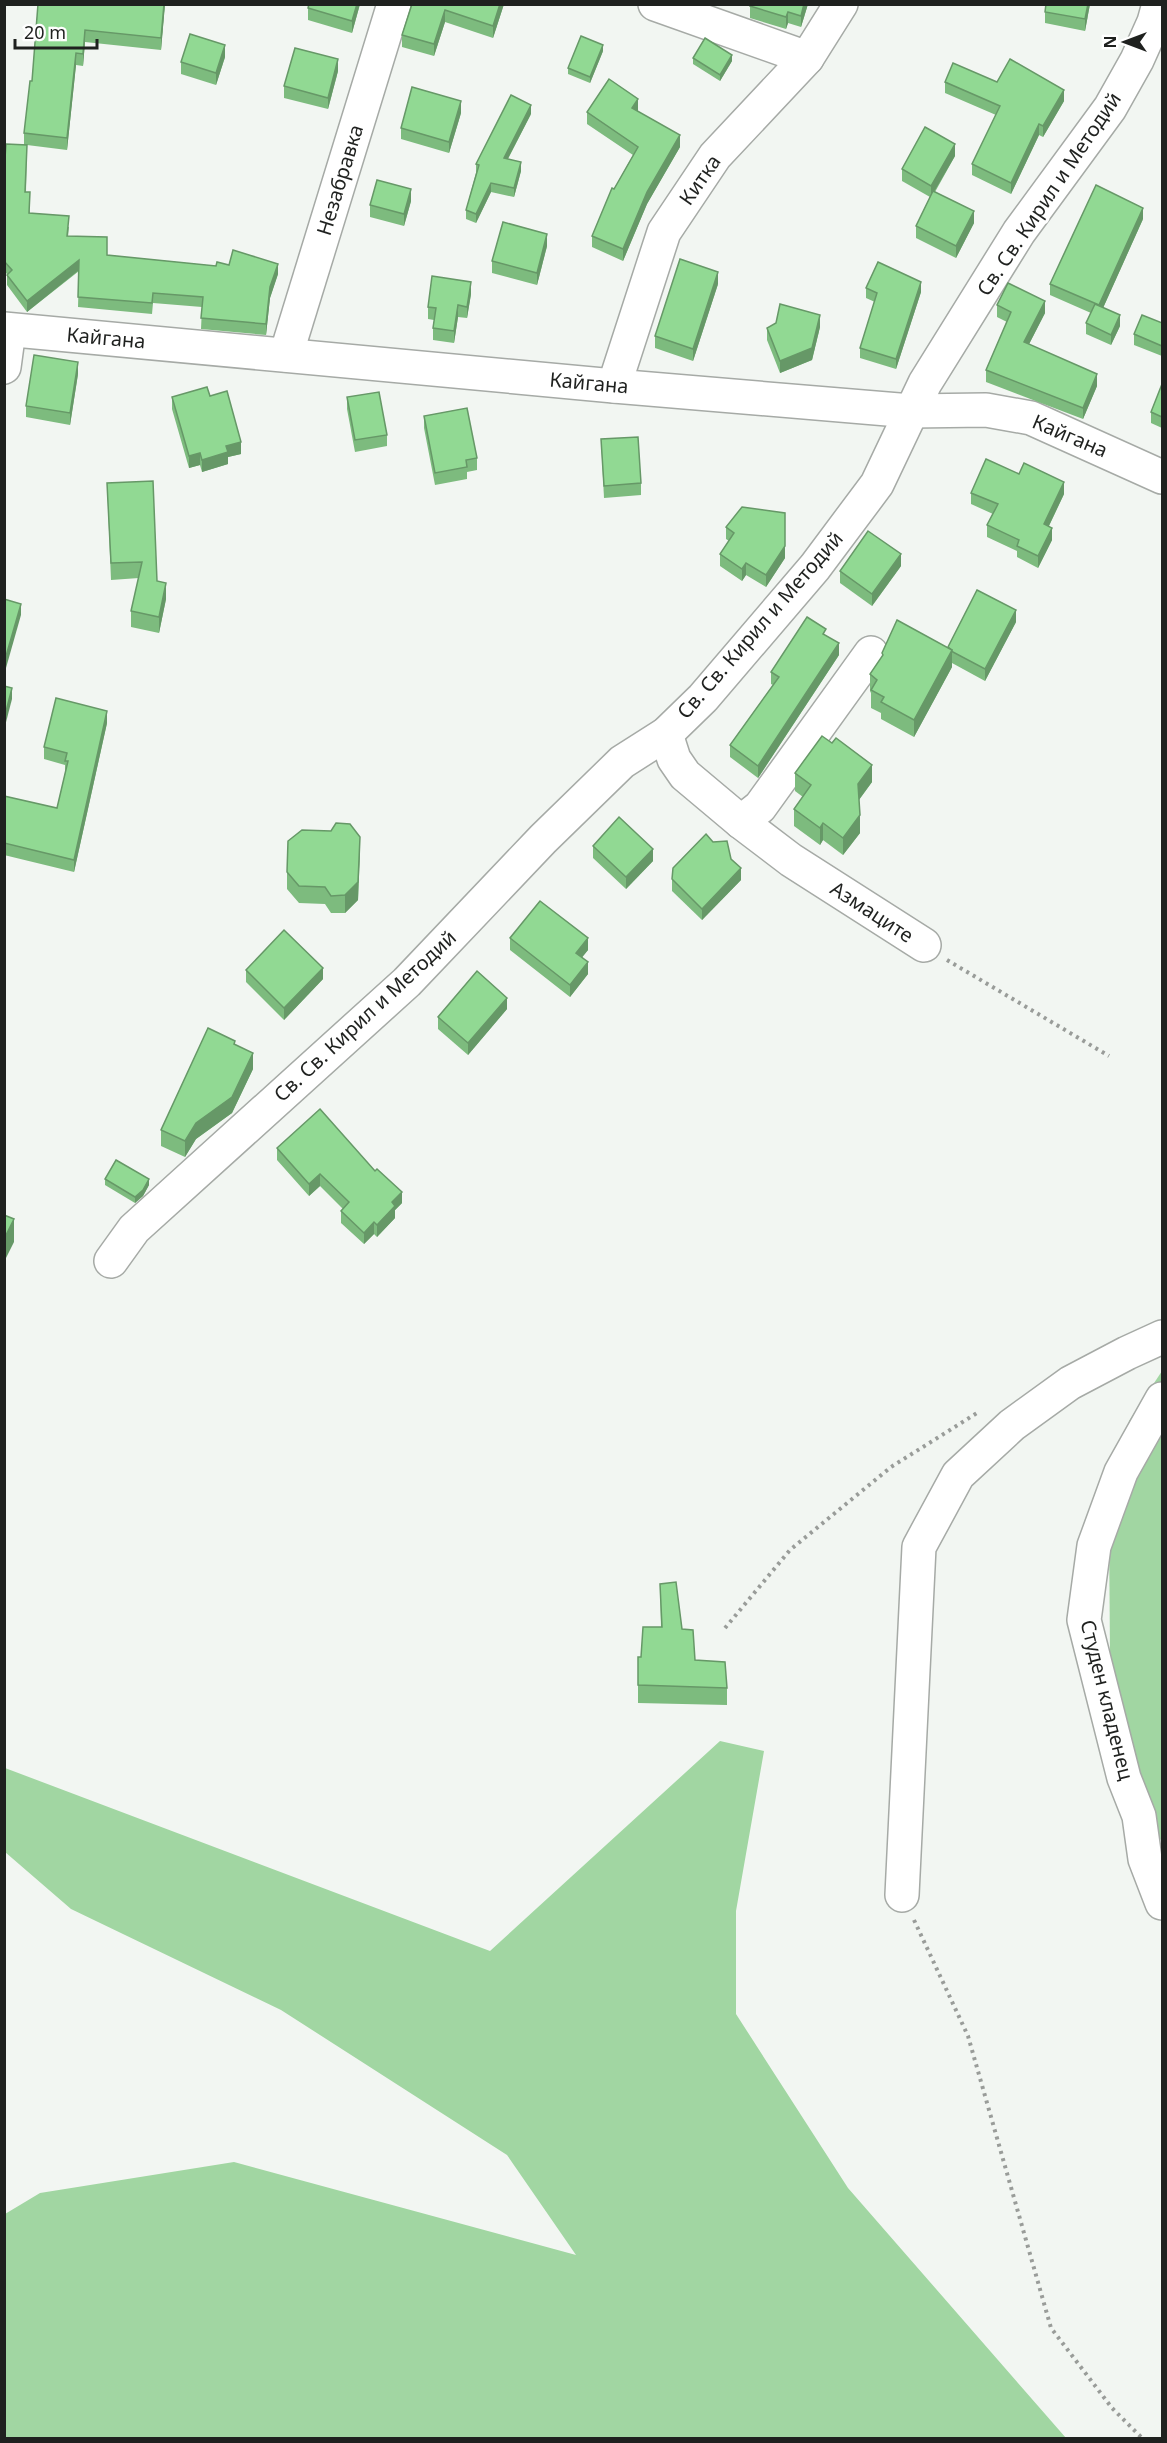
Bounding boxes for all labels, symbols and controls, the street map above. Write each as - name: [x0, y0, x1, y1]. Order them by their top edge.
- scale bar: [15, 12, 98, 50]
- north arrow: [1095, 12, 1155, 72]
- text: 20 m: [24, 20, 66, 44]
- text: N: [1099, 35, 1121, 49]
- street label: Св. Св. Кирил и Методий: [970, 87, 1127, 301]
- street label: Незабравка: [310, 121, 369, 239]
- street label: Китка: [673, 149, 727, 210]
- street label: Кайгана: [65, 321, 147, 354]
- street label: Кайгана: [548, 366, 630, 399]
- street label: Кайгана: [1029, 408, 1112, 463]
- street label: Св. Св. Кирил и Методий: [671, 525, 849, 724]
- street label: Азмаците: [826, 875, 919, 948]
- street label: Св. Св. Кирил и Методий: [268, 924, 462, 1107]
- street label: Студен кладенец: [1075, 1617, 1141, 1783]

